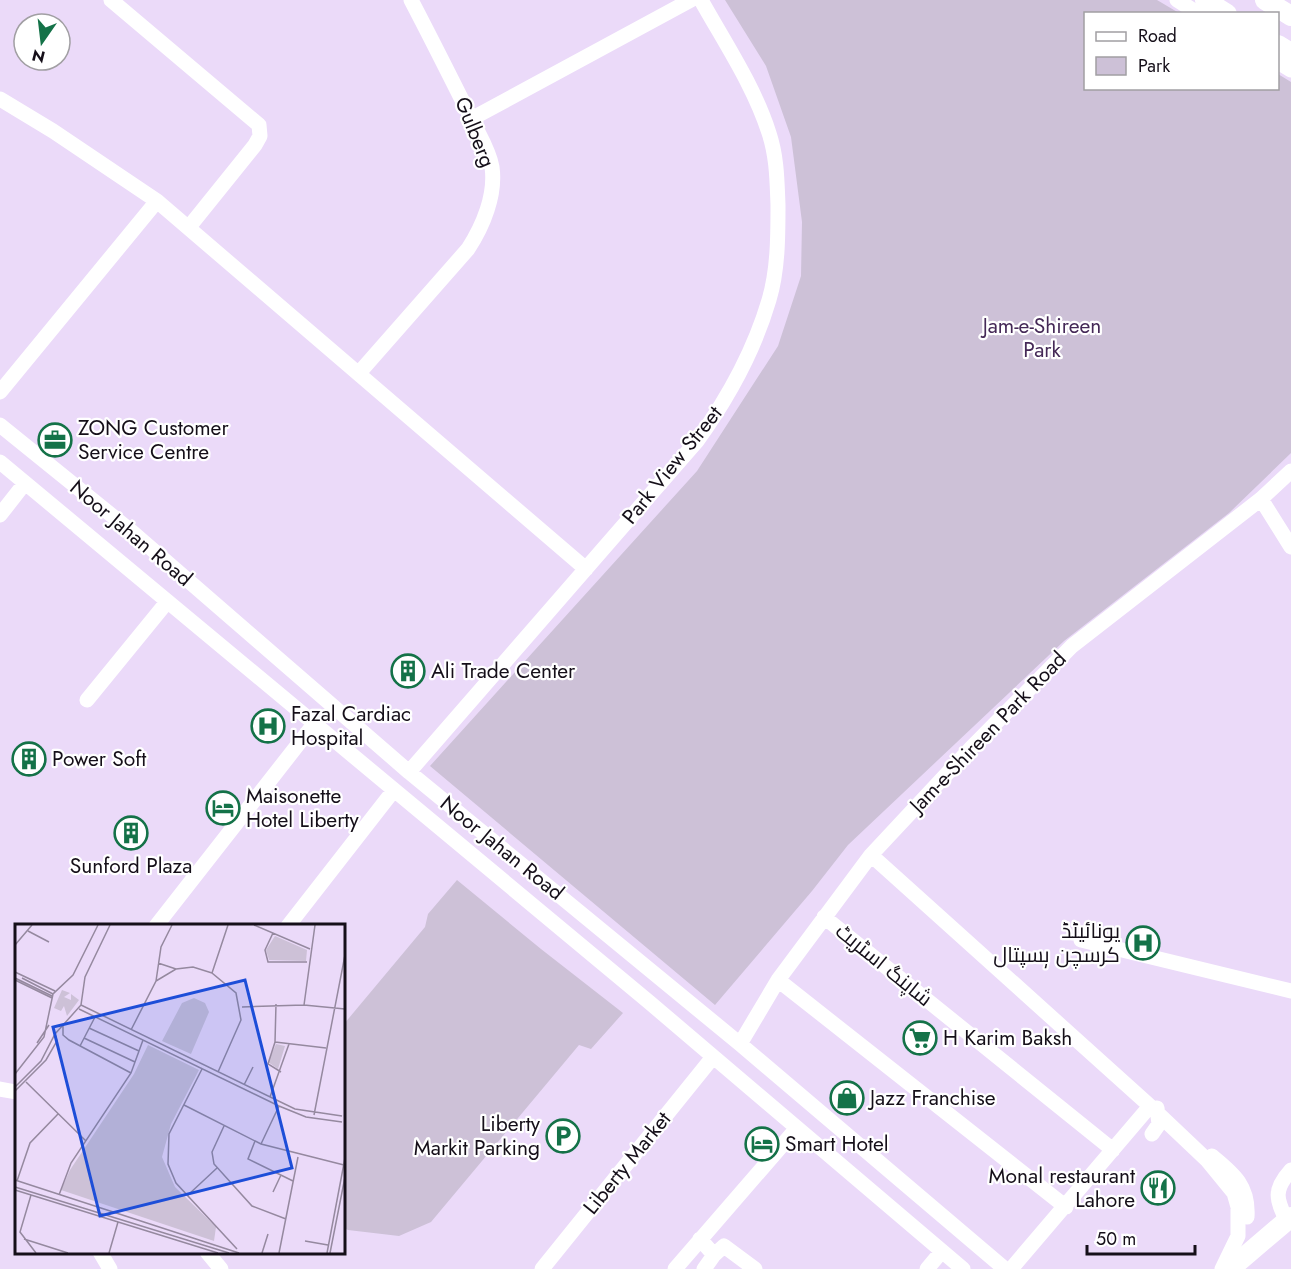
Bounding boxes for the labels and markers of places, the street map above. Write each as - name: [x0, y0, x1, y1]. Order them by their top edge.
- place label: ZONG Customer Service Centre: [78, 413, 229, 467]
- office icon: ZONG Customer Service Centre: [37, 422, 73, 458]
- building icon: Ali Trade Center: [390, 653, 426, 689]
- place label: Ali Trade Center: [431, 656, 576, 686]
- place label: Fazal Cardiac Hospital: [291, 699, 411, 753]
- hospital icon: Fazal Cardiac Hospital: [250, 708, 286, 744]
- building icon: Power Soft: [11, 741, 47, 777]
- place label: Power Soft: [52, 744, 146, 774]
- place label: Maisonette Hotel Liberty: [246, 781, 359, 835]
- hotel icon: Maisonette Hotel Liberty: [205, 790, 241, 826]
- building icon: Sunford Plaza: [113, 815, 149, 851]
- place label: Sunford Plaza: [70, 851, 192, 881]
- place label: یونائیٹڈ کرسچن ہسپتال: [993, 916, 1120, 970]
- hospital icon: یونائیٹڈ کرسچن ہسپتال: [1125, 925, 1161, 961]
- supermarket icon: H Karim Baksh: [902, 1020, 938, 1056]
- place label: H Karim Baksh: [943, 1023, 1072, 1053]
- shop icon: Jazz Franchise: [829, 1080, 865, 1116]
- place label: Jazz Franchise: [867, 1083, 996, 1113]
- place label: Liberty Markit Parking: [414, 1109, 541, 1163]
- parking icon: Liberty Markit Parking: [545, 1118, 581, 1154]
- hotel icon: Smart Hotel: [744, 1126, 780, 1162]
- place label: Smart Hotel: [785, 1129, 889, 1159]
- place label: Monal restaurant Lahore: [989, 1161, 1135, 1215]
- restaurant icon: Monal restaurant Lahore: [1140, 1170, 1176, 1206]

